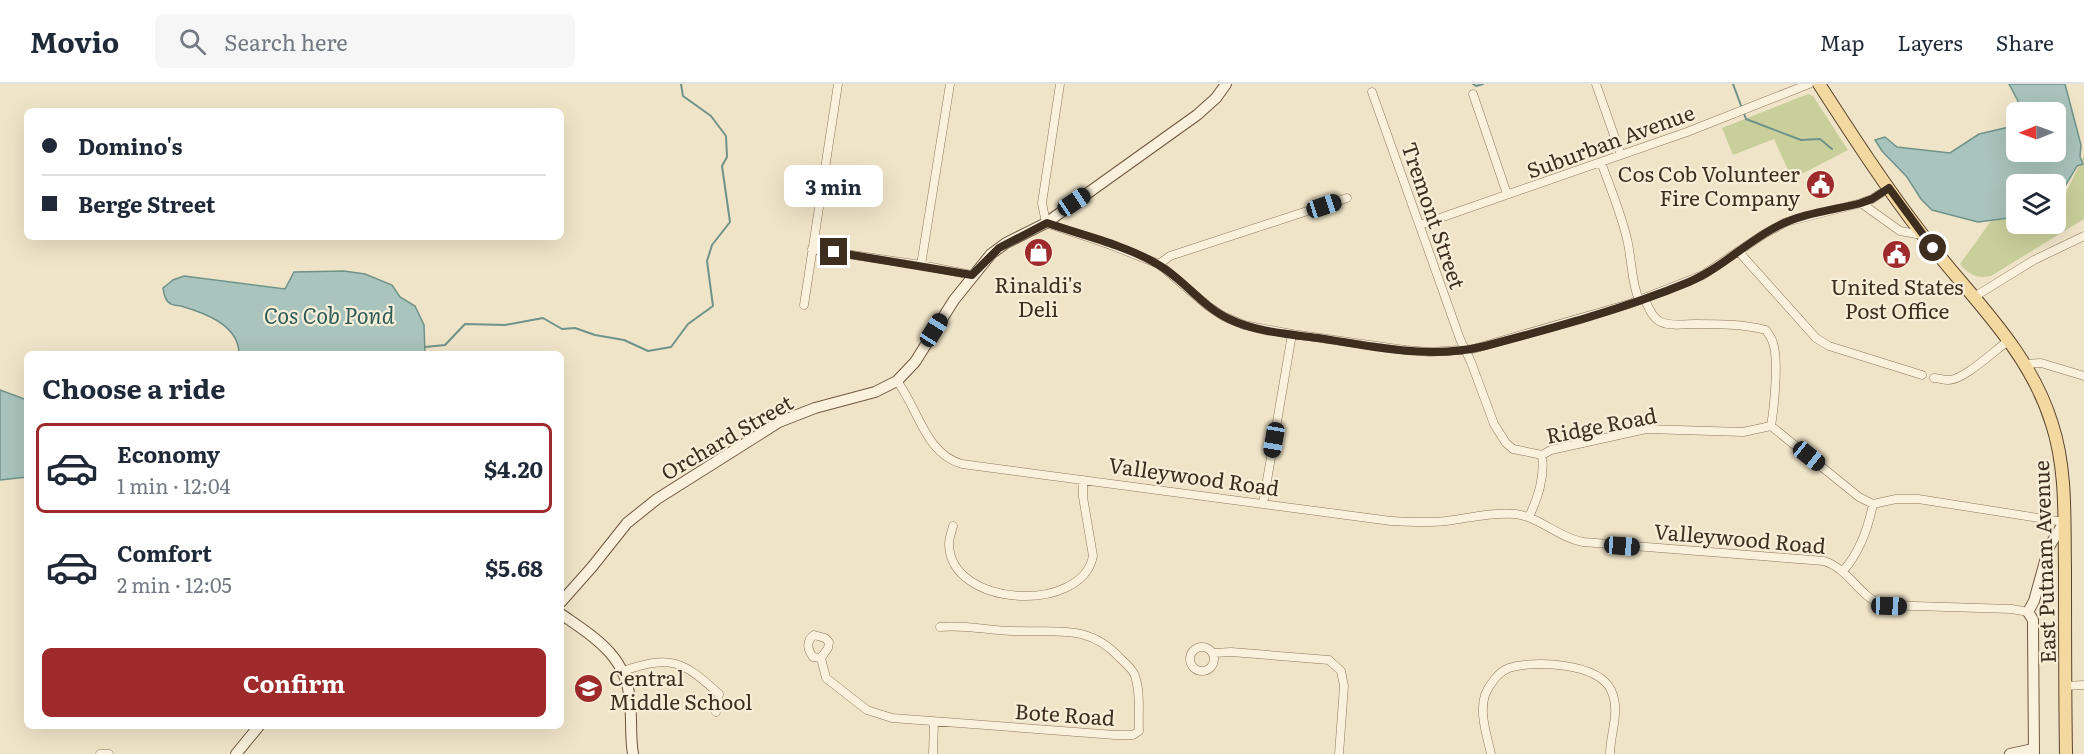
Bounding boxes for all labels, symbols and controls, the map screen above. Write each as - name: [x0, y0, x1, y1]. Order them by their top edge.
- search box: [155, 14, 575, 68]
- text: Movio: [30, 20, 119, 62]
- icon: search: [176, 25, 209, 58]
- text: Search here: [224, 25, 348, 58]
- text: Map: [1820, 26, 1865, 57]
- text: Layers: [1898, 26, 1963, 57]
- text: Share: [1996, 26, 2054, 57]
- street label: Suburban Avenue: [1522, 95, 1698, 185]
- north arrow: [2006, 102, 2066, 162]
- map controls: [2006, 102, 2066, 234]
- text: Domino's: [78, 129, 183, 162]
- street label: Tremont Street: [1395, 137, 1475, 293]
- place label: Cos Cob Volunteer Fire Company: [1618, 157, 1801, 212]
- callout: 3 min: [784, 165, 884, 207]
- public building icon: Cos Cob Volunteer Fire Company: [1805, 168, 1837, 200]
- text: 3 min: [805, 171, 862, 201]
- button: layers: [2006, 174, 2066, 234]
- car: [1054, 184, 1094, 220]
- text: Berge Street: [78, 187, 216, 220]
- car: [1304, 192, 1344, 220]
- route start: [1919, 234, 1946, 261]
- shop icon: Rinaldi's Deli: [1022, 236, 1054, 268]
- route end: [820, 238, 847, 265]
- public building icon: United States Post Office: [1881, 238, 1913, 270]
- place label: Rinaldi's Deli: [994, 268, 1082, 323]
- place label: United States Post Office: [1831, 270, 1963, 325]
- water label: Cos Cob Pond: [264, 298, 395, 331]
- car: [917, 310, 951, 350]
- text: Choose a ride: [42, 367, 225, 407]
- street label: Orchard Street: [654, 385, 798, 486]
- street label: Ridge Road: [1543, 398, 1659, 450]
- car: [1262, 421, 1286, 459]
- text: Economy: [117, 437, 220, 470]
- car: [1789, 438, 1829, 474]
- icon: car: [45, 441, 99, 495]
- street label: Valleywood Road: [1107, 448, 1282, 502]
- text: $4.20: [484, 452, 543, 485]
- street label: East Putnam Avenue: [2024, 460, 2062, 664]
- text: 1 min · 12:04: [117, 470, 231, 500]
- street label: Valleywood Road: [1653, 514, 1827, 560]
- text: Comfort: [117, 536, 212, 569]
- car: [1603, 536, 1641, 556]
- icon: car: [45, 540, 99, 594]
- text: $5.68: [485, 551, 543, 584]
- text: 2 min · 12:05: [117, 569, 232, 599]
- car: [1871, 596, 1907, 616]
- button: Confirm: [42, 648, 546, 717]
- place label: Central Middle School: [609, 661, 752, 716]
- school or university icon: Central Middle School: [572, 672, 604, 704]
- street label: Bote Road: [1014, 694, 1116, 732]

